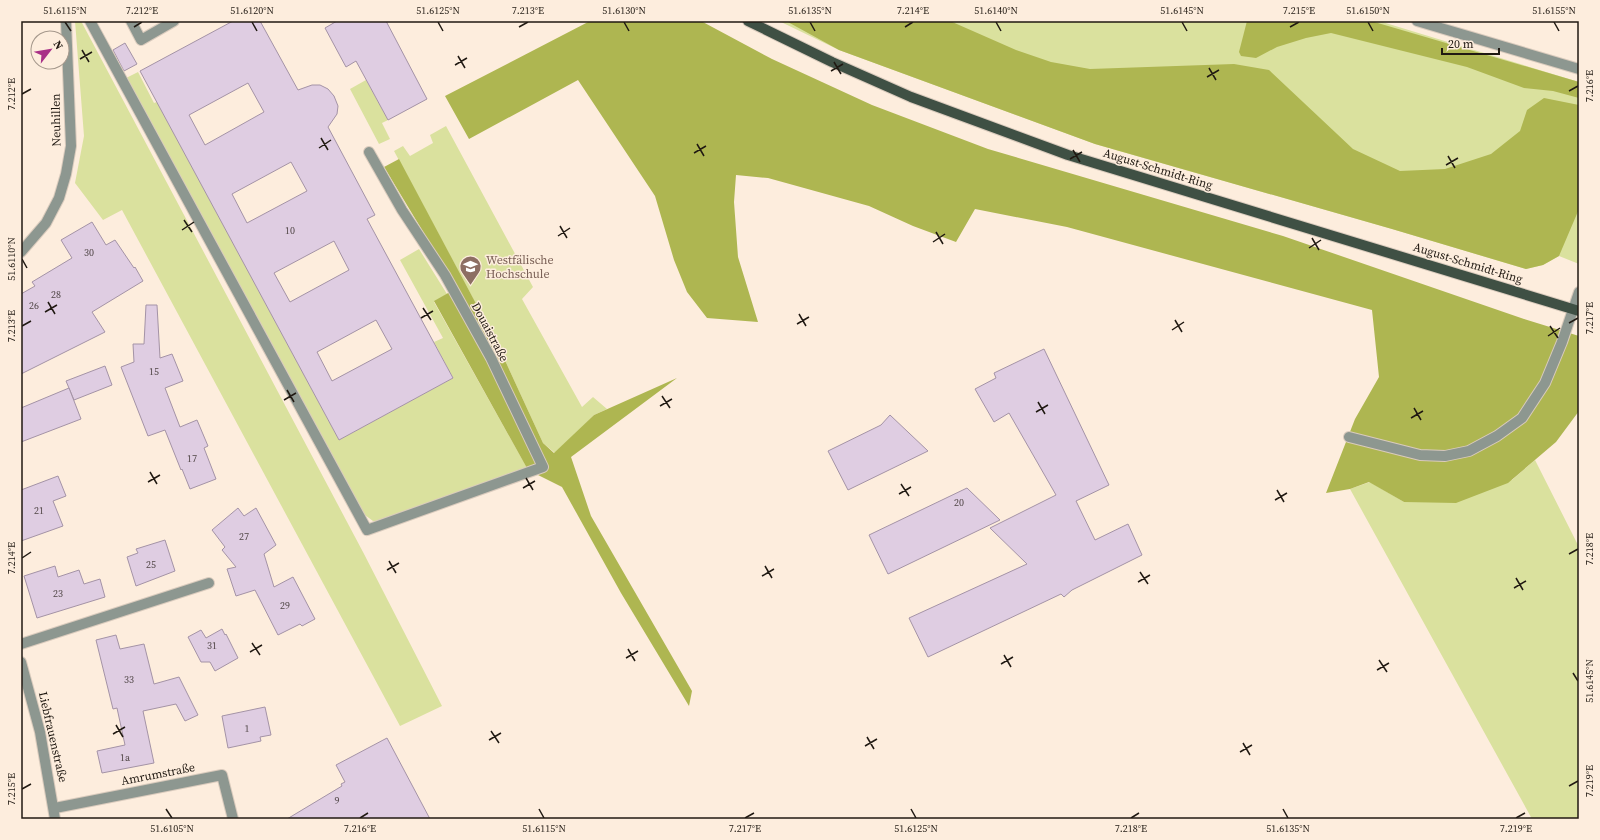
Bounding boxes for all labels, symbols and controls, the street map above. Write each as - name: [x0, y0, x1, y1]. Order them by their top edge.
- text: 51.6115°N: [43, 4, 87, 17]
- text: 7.212°E: [126, 4, 158, 17]
- text: 51.6120°N: [230, 4, 274, 17]
- text: 51.6125°N: [416, 4, 460, 17]
- text: 7.213°E: [512, 4, 544, 17]
- text: 51.6130°N: [602, 4, 646, 17]
- text: 51.6135°N: [788, 4, 832, 17]
- text: 7.214°E: [897, 4, 929, 17]
- text: 51.6140°N: [974, 4, 1018, 17]
- text: 51.6145°N: [1160, 4, 1204, 17]
- text: 7.215°E: [1283, 4, 1315, 17]
- text: 51.6150°N: [1346, 4, 1390, 17]
- text: 51.6155°N: [1532, 4, 1576, 17]
- north arrow: [30, 30, 70, 70]
- scale bar: [1442, 30, 1499, 56]
- text: 20 m: [1448, 36, 1474, 52]
- text: N: [50, 38, 67, 52]
- text: 7.216°E: [1583, 70, 1596, 102]
- text: 7.212°E: [5, 78, 18, 110]
- street label: Neuhillen: [48, 93, 64, 147]
- street label: August-Schmidt-Ring: [1101, 145, 1215, 193]
- house number: 10: [285, 224, 295, 237]
- text: 51.6110°N: [5, 237, 18, 281]
- street label: August-Schmidt-Ring: [1411, 239, 1525, 287]
- house number: 30: [84, 246, 94, 259]
- place label: Westfälische Hochschule: [486, 252, 554, 282]
- school or university icon: Westfälische Hochschule: [457, 254, 483, 287]
- house number: 28: [51, 288, 61, 301]
- house number: 26: [29, 299, 39, 312]
- street label: Douaistraße: [468, 300, 512, 364]
- text: 7.217°E: [1583, 302, 1596, 334]
- text: 7.213°E: [5, 310, 18, 342]
- house number: 15: [149, 365, 159, 378]
- house number: 17: [187, 452, 197, 465]
- house number: 20: [954, 496, 964, 509]
- house number: 21: [34, 504, 44, 517]
- house number: 27: [239, 530, 249, 543]
- text: 7.218°E: [1583, 533, 1596, 565]
- text: 7.214°E: [5, 542, 18, 574]
- house number: 25: [146, 558, 156, 571]
- house number: 23: [53, 587, 63, 600]
- house number: 29: [280, 599, 290, 612]
- house number: 31: [207, 639, 217, 652]
- text: 51.6145°N: [1583, 659, 1596, 703]
- house number: 33: [124, 673, 134, 686]
- street label: Liebfrauenstraße: [35, 690, 71, 784]
- house number: 1: [245, 722, 250, 735]
- house number: 1a: [120, 751, 131, 764]
- street label: Amrumstraße: [120, 759, 196, 789]
- text: 7.219°E: [1583, 765, 1596, 797]
- text: 7.215°E: [5, 773, 18, 805]
- house number: 9: [335, 794, 340, 807]
- text: 51.6105°N: [150, 822, 194, 835]
- text: 7.216°E: [344, 822, 376, 835]
- text: 51.6115°N: [522, 822, 566, 835]
- text: 7.217°E: [729, 822, 761, 835]
- text: 51.6125°N: [894, 822, 938, 835]
- text: 7.218°E: [1115, 822, 1147, 835]
- text: 51.6135°N: [1266, 822, 1310, 835]
- text: 7.219°E: [1500, 822, 1532, 835]

